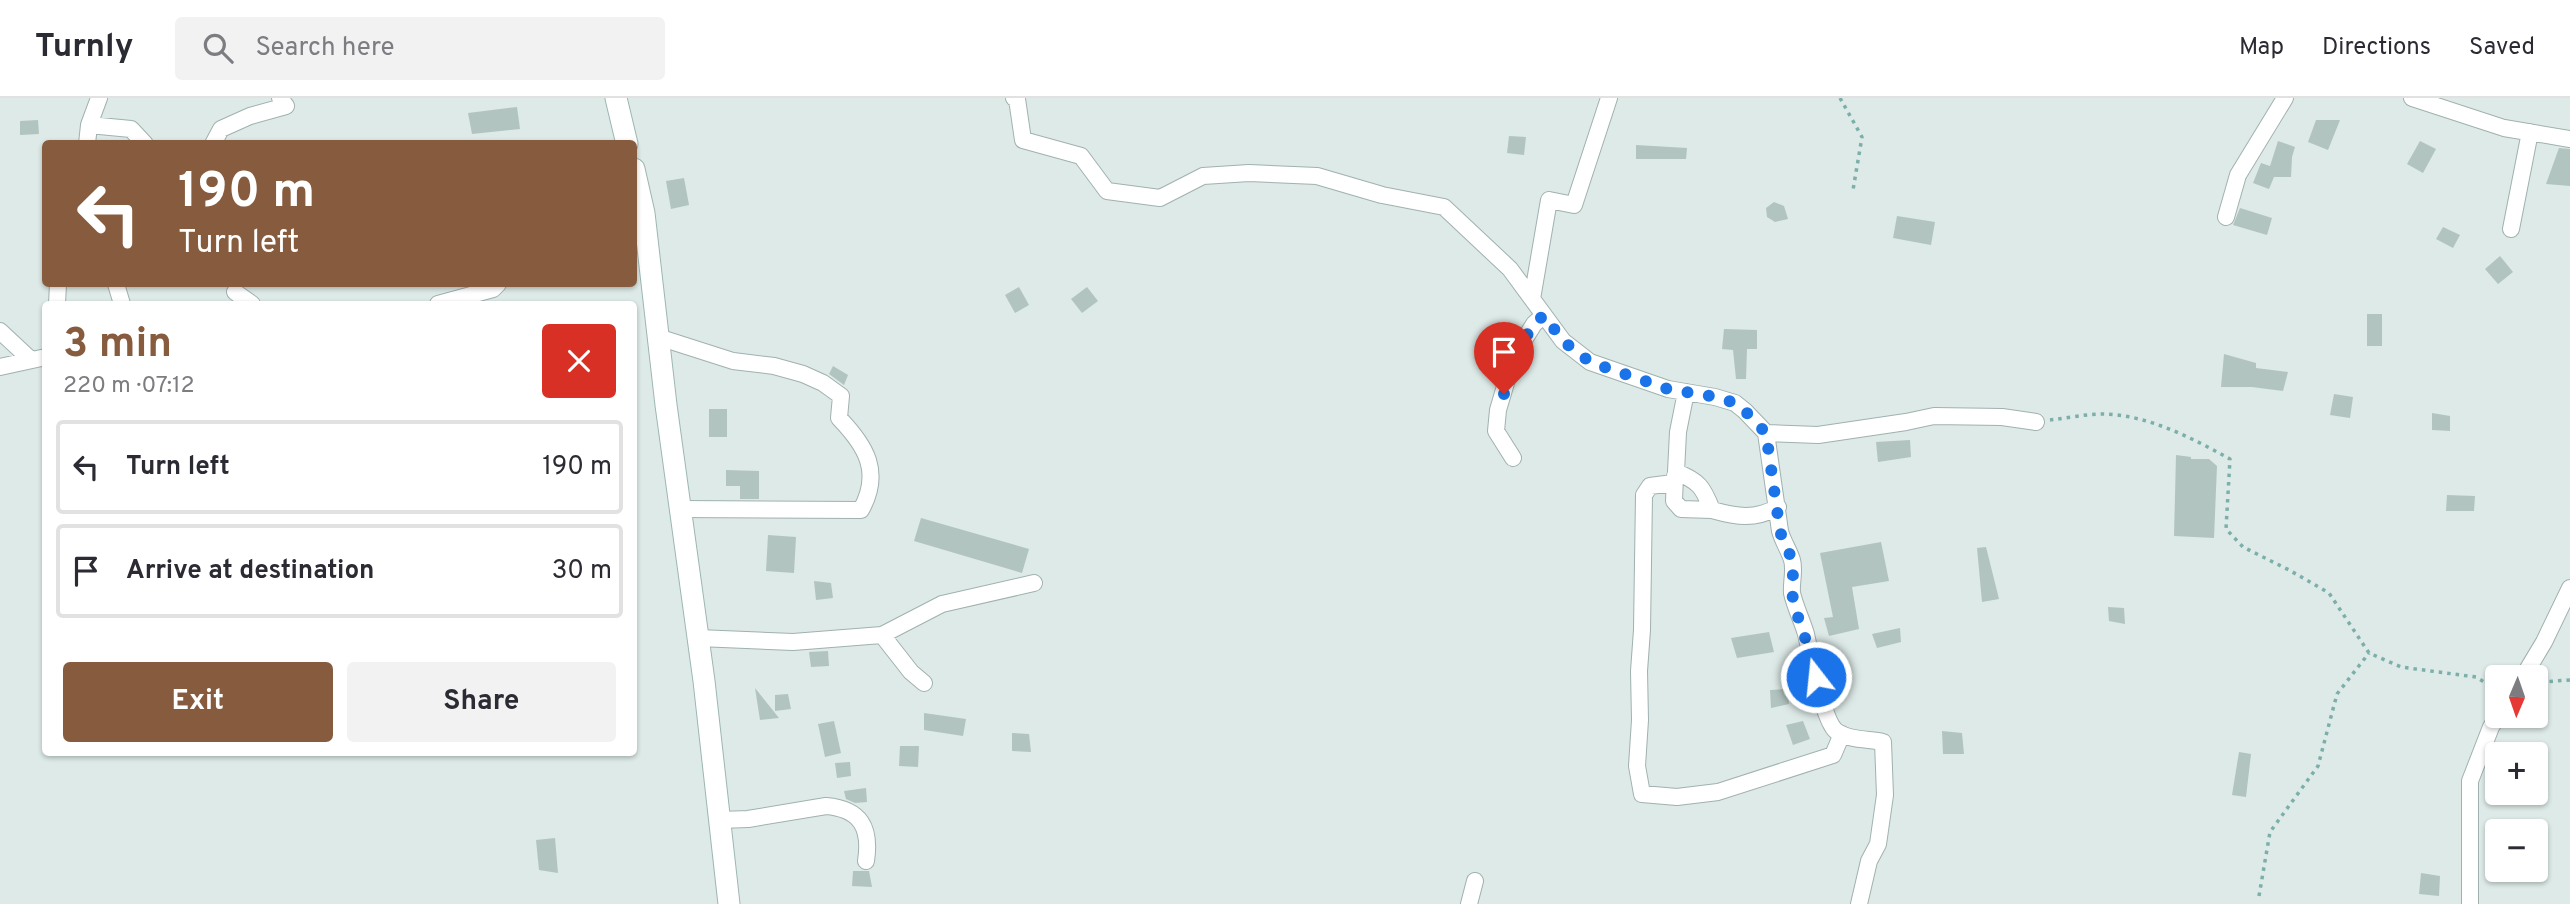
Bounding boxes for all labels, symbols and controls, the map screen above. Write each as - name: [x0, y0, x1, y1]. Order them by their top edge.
- search box: [175, 17, 665, 80]
- text: Turnly: [35, 27, 133, 69]
- icon: search: [199, 29, 237, 67]
- text: Search here: [255, 32, 394, 65]
- text: Map: [2239, 33, 2284, 63]
- text: Directions: [2322, 33, 2431, 63]
- text: Saved: [2469, 33, 2535, 63]
- text: 190 m: [178, 163, 315, 225]
- icon: left: [63, 168, 154, 259]
- text: Turn left: [178, 224, 299, 264]
- text: 3 min: [63, 319, 172, 372]
- pin: [1474, 322, 1534, 394]
- button: close: [542, 324, 616, 398]
- icon: arrive: [1485, 333, 1523, 371]
- text: 220 m · 07:12: [63, 372, 195, 401]
- icon: left: [67, 448, 105, 486]
- text: Turn left: [126, 451, 230, 484]
- text: 190 m: [542, 451, 612, 484]
- icon: arrive: [67, 552, 105, 590]
- text: Arrive at destination: [126, 555, 374, 588]
- text: 30 m: [552, 555, 612, 588]
- position arrow: [1779, 640, 1853, 714]
- button: Exit: [63, 662, 333, 742]
- button: Share: [347, 662, 616, 742]
- north arrow: [2485, 665, 2548, 728]
- map controls: [2485, 665, 2548, 882]
- button: +: [2485, 742, 2548, 805]
- button: −: [2485, 819, 2548, 882]

